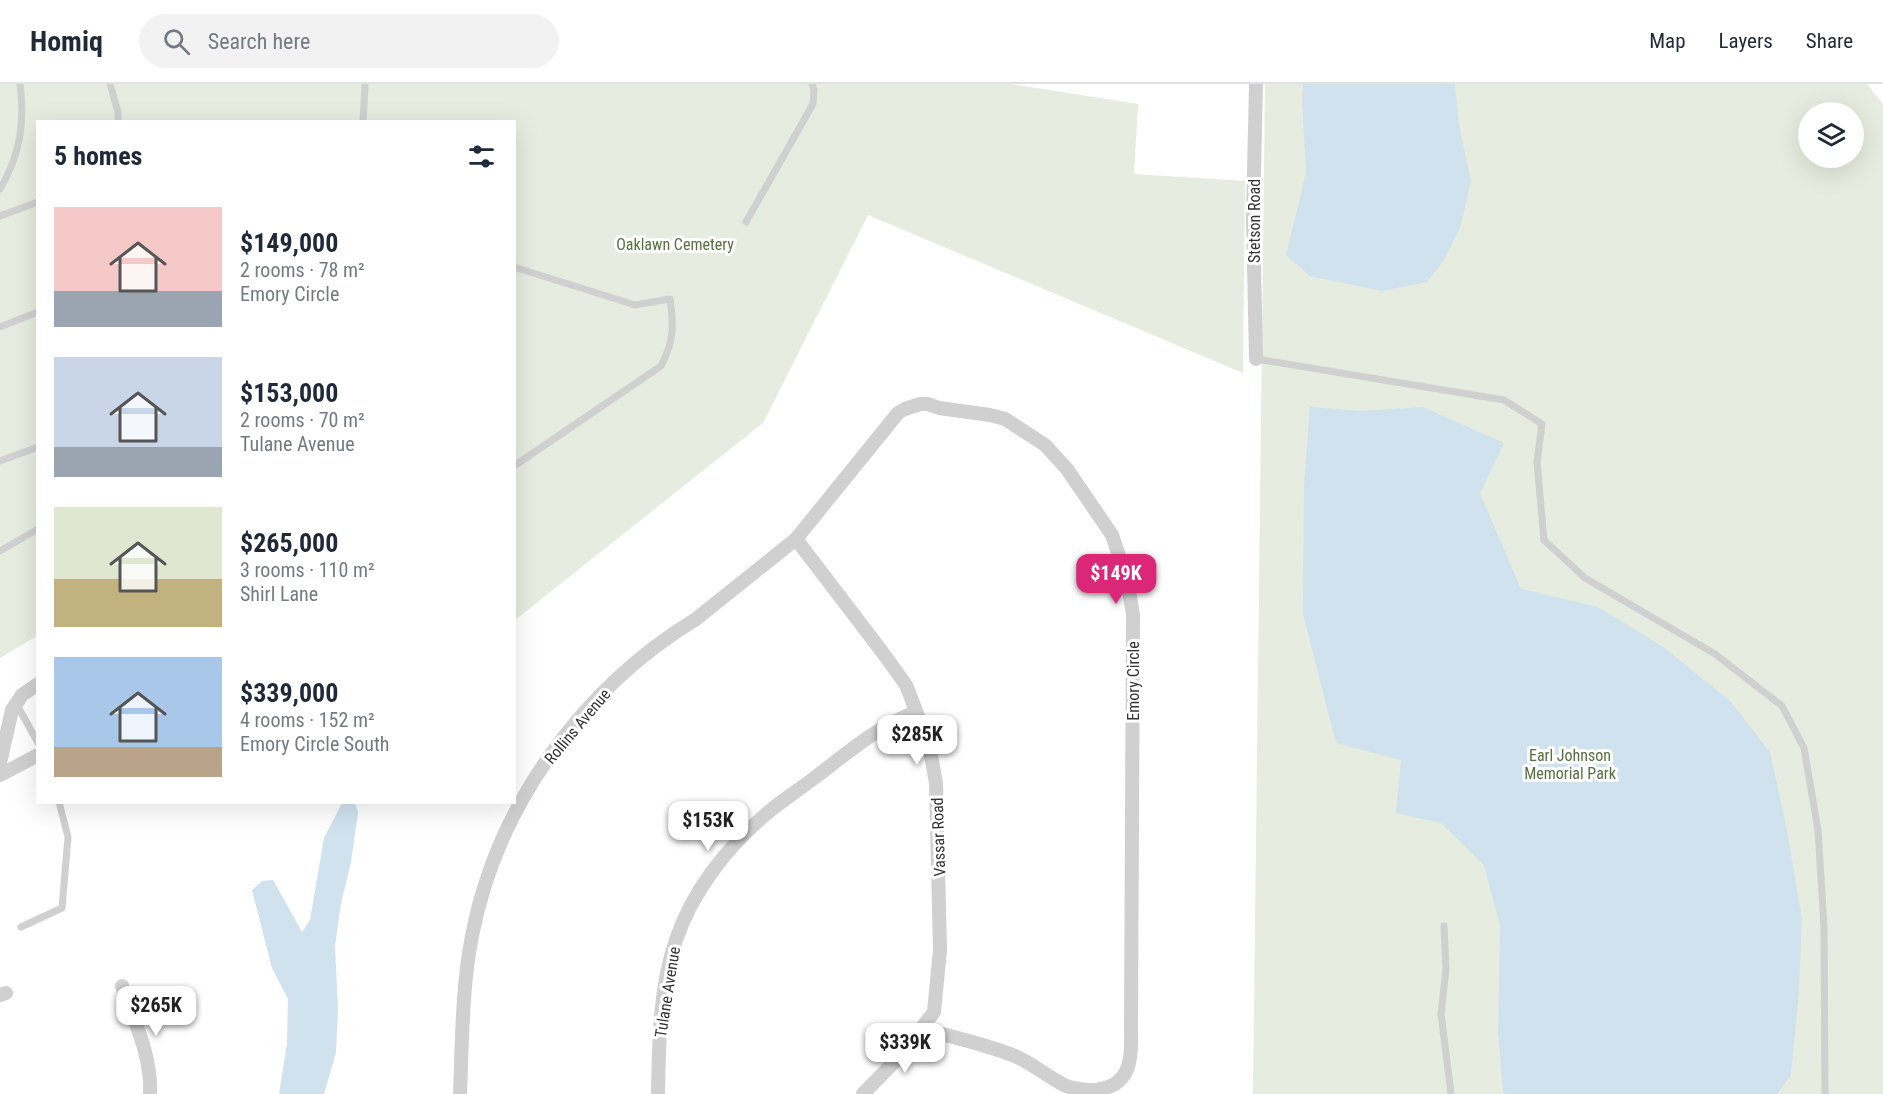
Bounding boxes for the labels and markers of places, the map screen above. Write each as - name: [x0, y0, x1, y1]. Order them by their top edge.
- pin: $149K: [1074, 554, 1158, 605]
- pin: $285K: [875, 715, 959, 766]
- pin: $153K: [666, 801, 750, 852]
- pin: $265K: [114, 986, 198, 1037]
- pin: $339K: [863, 1023, 947, 1074]

